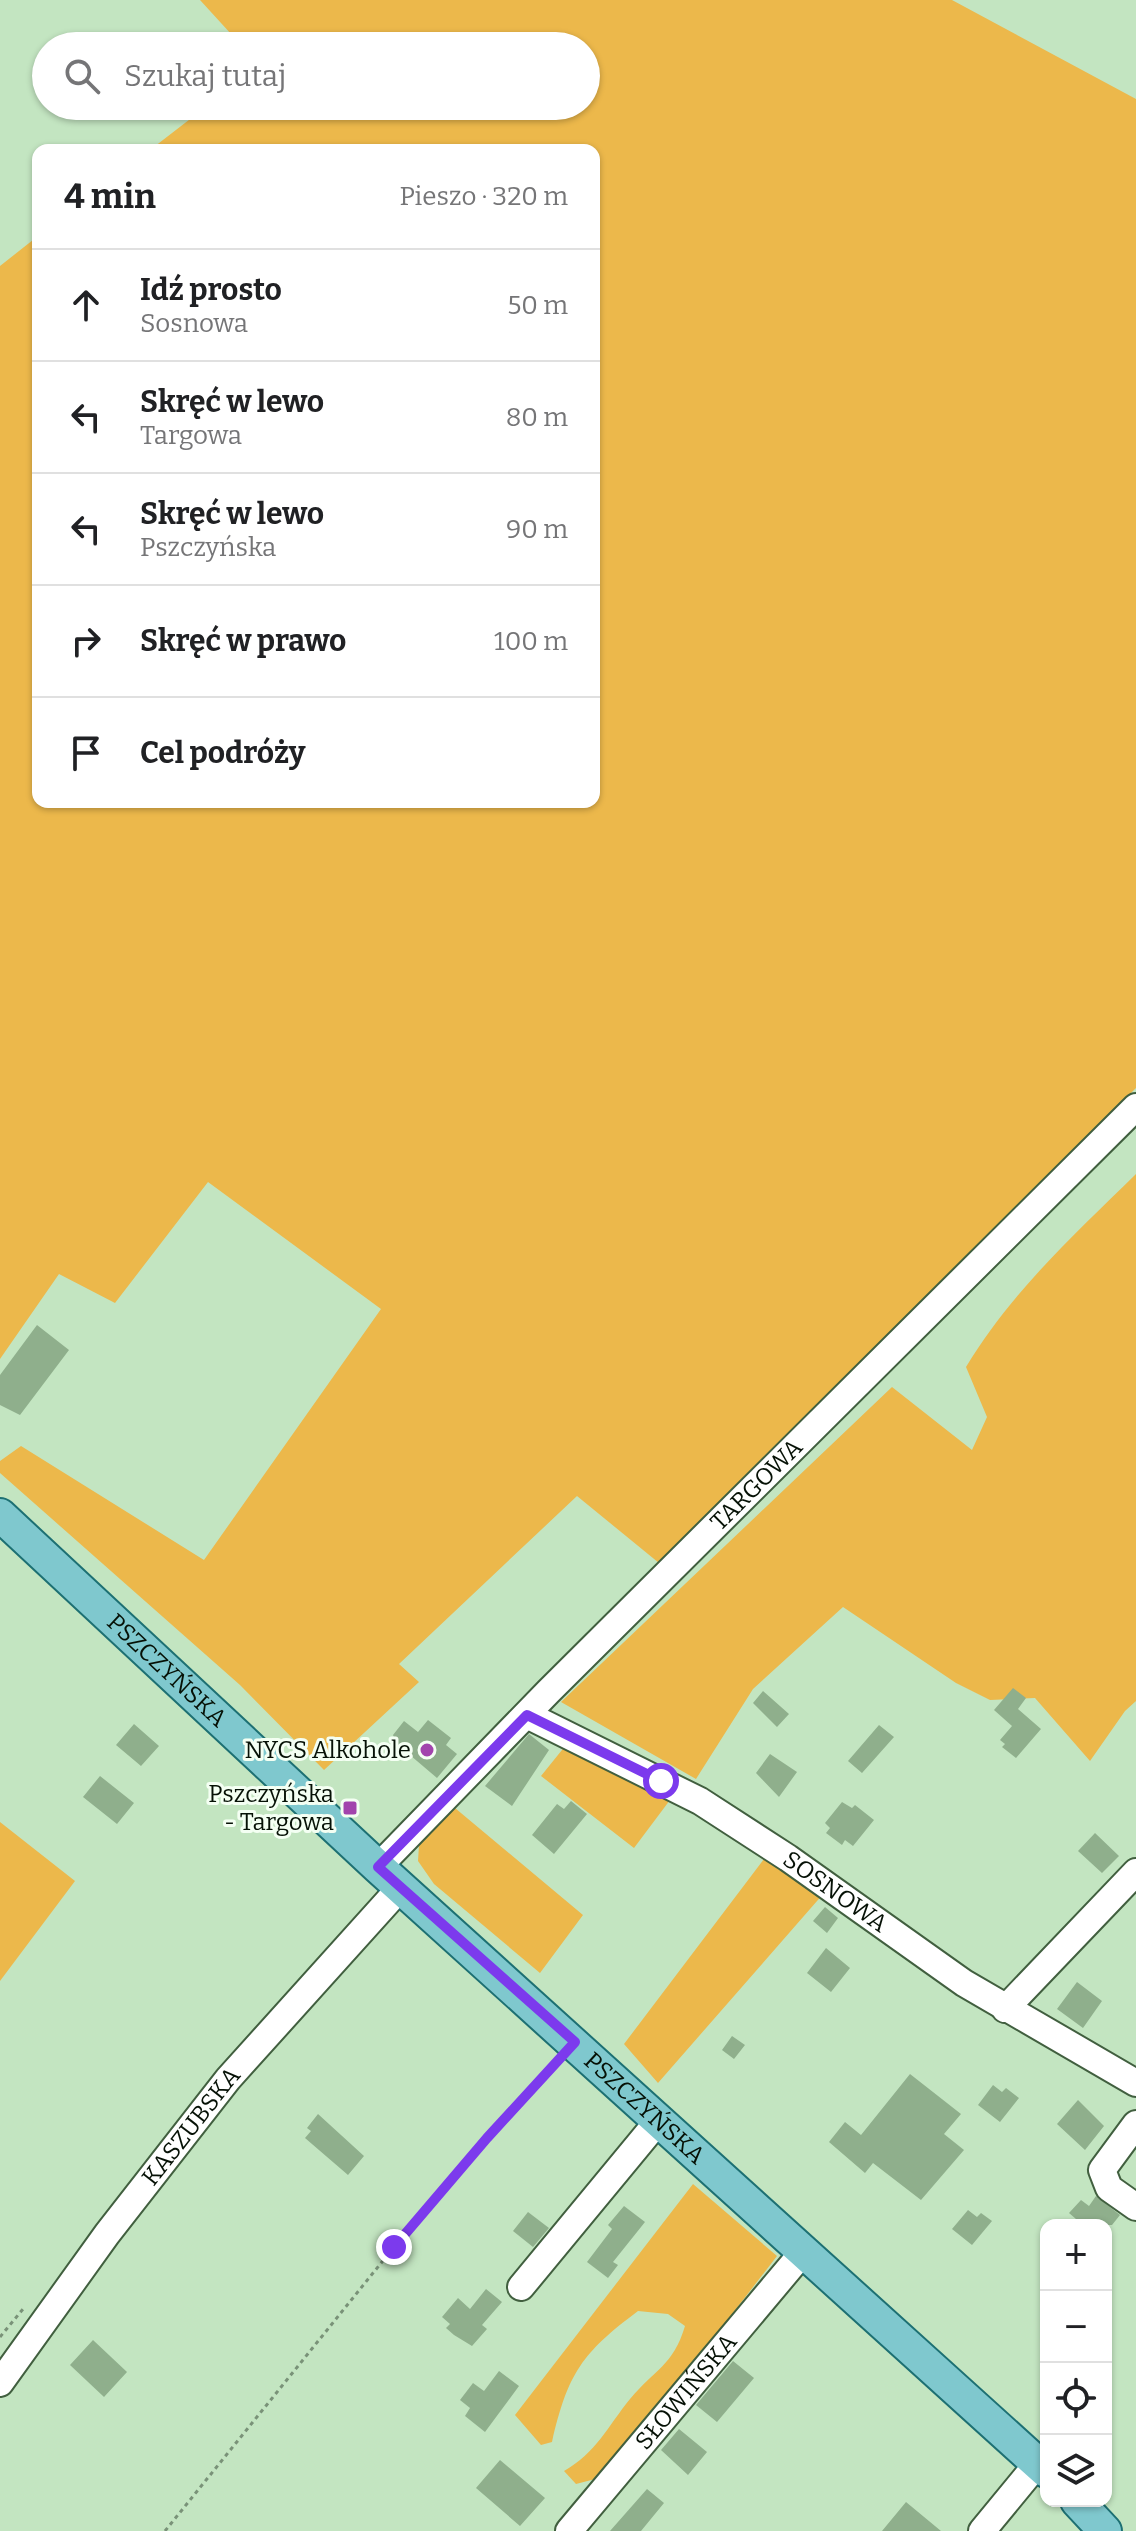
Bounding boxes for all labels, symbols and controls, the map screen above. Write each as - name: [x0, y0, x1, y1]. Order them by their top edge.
- search box: [32, 32, 600, 120]
- icon: search: [60, 54, 104, 98]
- text: Szukaj tutaj: [124, 58, 286, 94]
- text: 4 min: [64, 176, 156, 217]
- text: Pieszo · 320 m: [399, 181, 568, 212]
- text: Idź prosto: [140, 272, 282, 308]
- icon: ahead: [64, 283, 108, 327]
- text: 50 m: [507, 290, 568, 321]
- text: Sosnowa: [140, 308, 248, 339]
- text: Skręć w lewo: [140, 384, 324, 420]
- icon: left: [64, 395, 108, 439]
- text: 80 m: [506, 402, 568, 433]
- text: Targowa: [140, 420, 242, 451]
- text: Skręć w lewo: [140, 496, 324, 532]
- icon: left: [64, 507, 108, 551]
- text: 90 m: [506, 514, 568, 545]
- text: Pszczyńska: [140, 532, 276, 563]
- icon: right: [64, 619, 108, 663]
- text: Skręć w prawo: [140, 623, 346, 659]
- text: 100 m: [494, 626, 568, 657]
- icon: arrive: [64, 731, 108, 775]
- text: Cel podróży: [140, 735, 305, 771]
- street label: TARGOWA: [705, 1433, 808, 1536]
- street label: PSZCZYŃSKA: [101, 1608, 232, 1733]
- place label: NYCS Alkohole: [244, 1736, 411, 1764]
- marker: NYCS Alkohole: [418, 1741, 436, 1759]
- route start: [643, 1763, 679, 1799]
- place label: Pszczyńska - Targowa: [208, 1780, 334, 1836]
- marker: Pszczyńska - Targowa: [341, 1799, 359, 1817]
- street label: SOSNOWA: [778, 1845, 893, 1938]
- street label: PSZCZYŃSKA: [579, 2046, 711, 2170]
- street label: KASZUBSKA: [136, 2061, 246, 2191]
- map controls: [1040, 2219, 1112, 2507]
- button: +: [1040, 2219, 1112, 2291]
- route end: [376, 2229, 412, 2265]
- button: −: [1040, 2291, 1112, 2363]
- street label: SŁOWIŃSKA: [629, 2328, 743, 2455]
- button: locate: [1040, 2363, 1112, 2435]
- button: layers: [1040, 2435, 1112, 2507]

